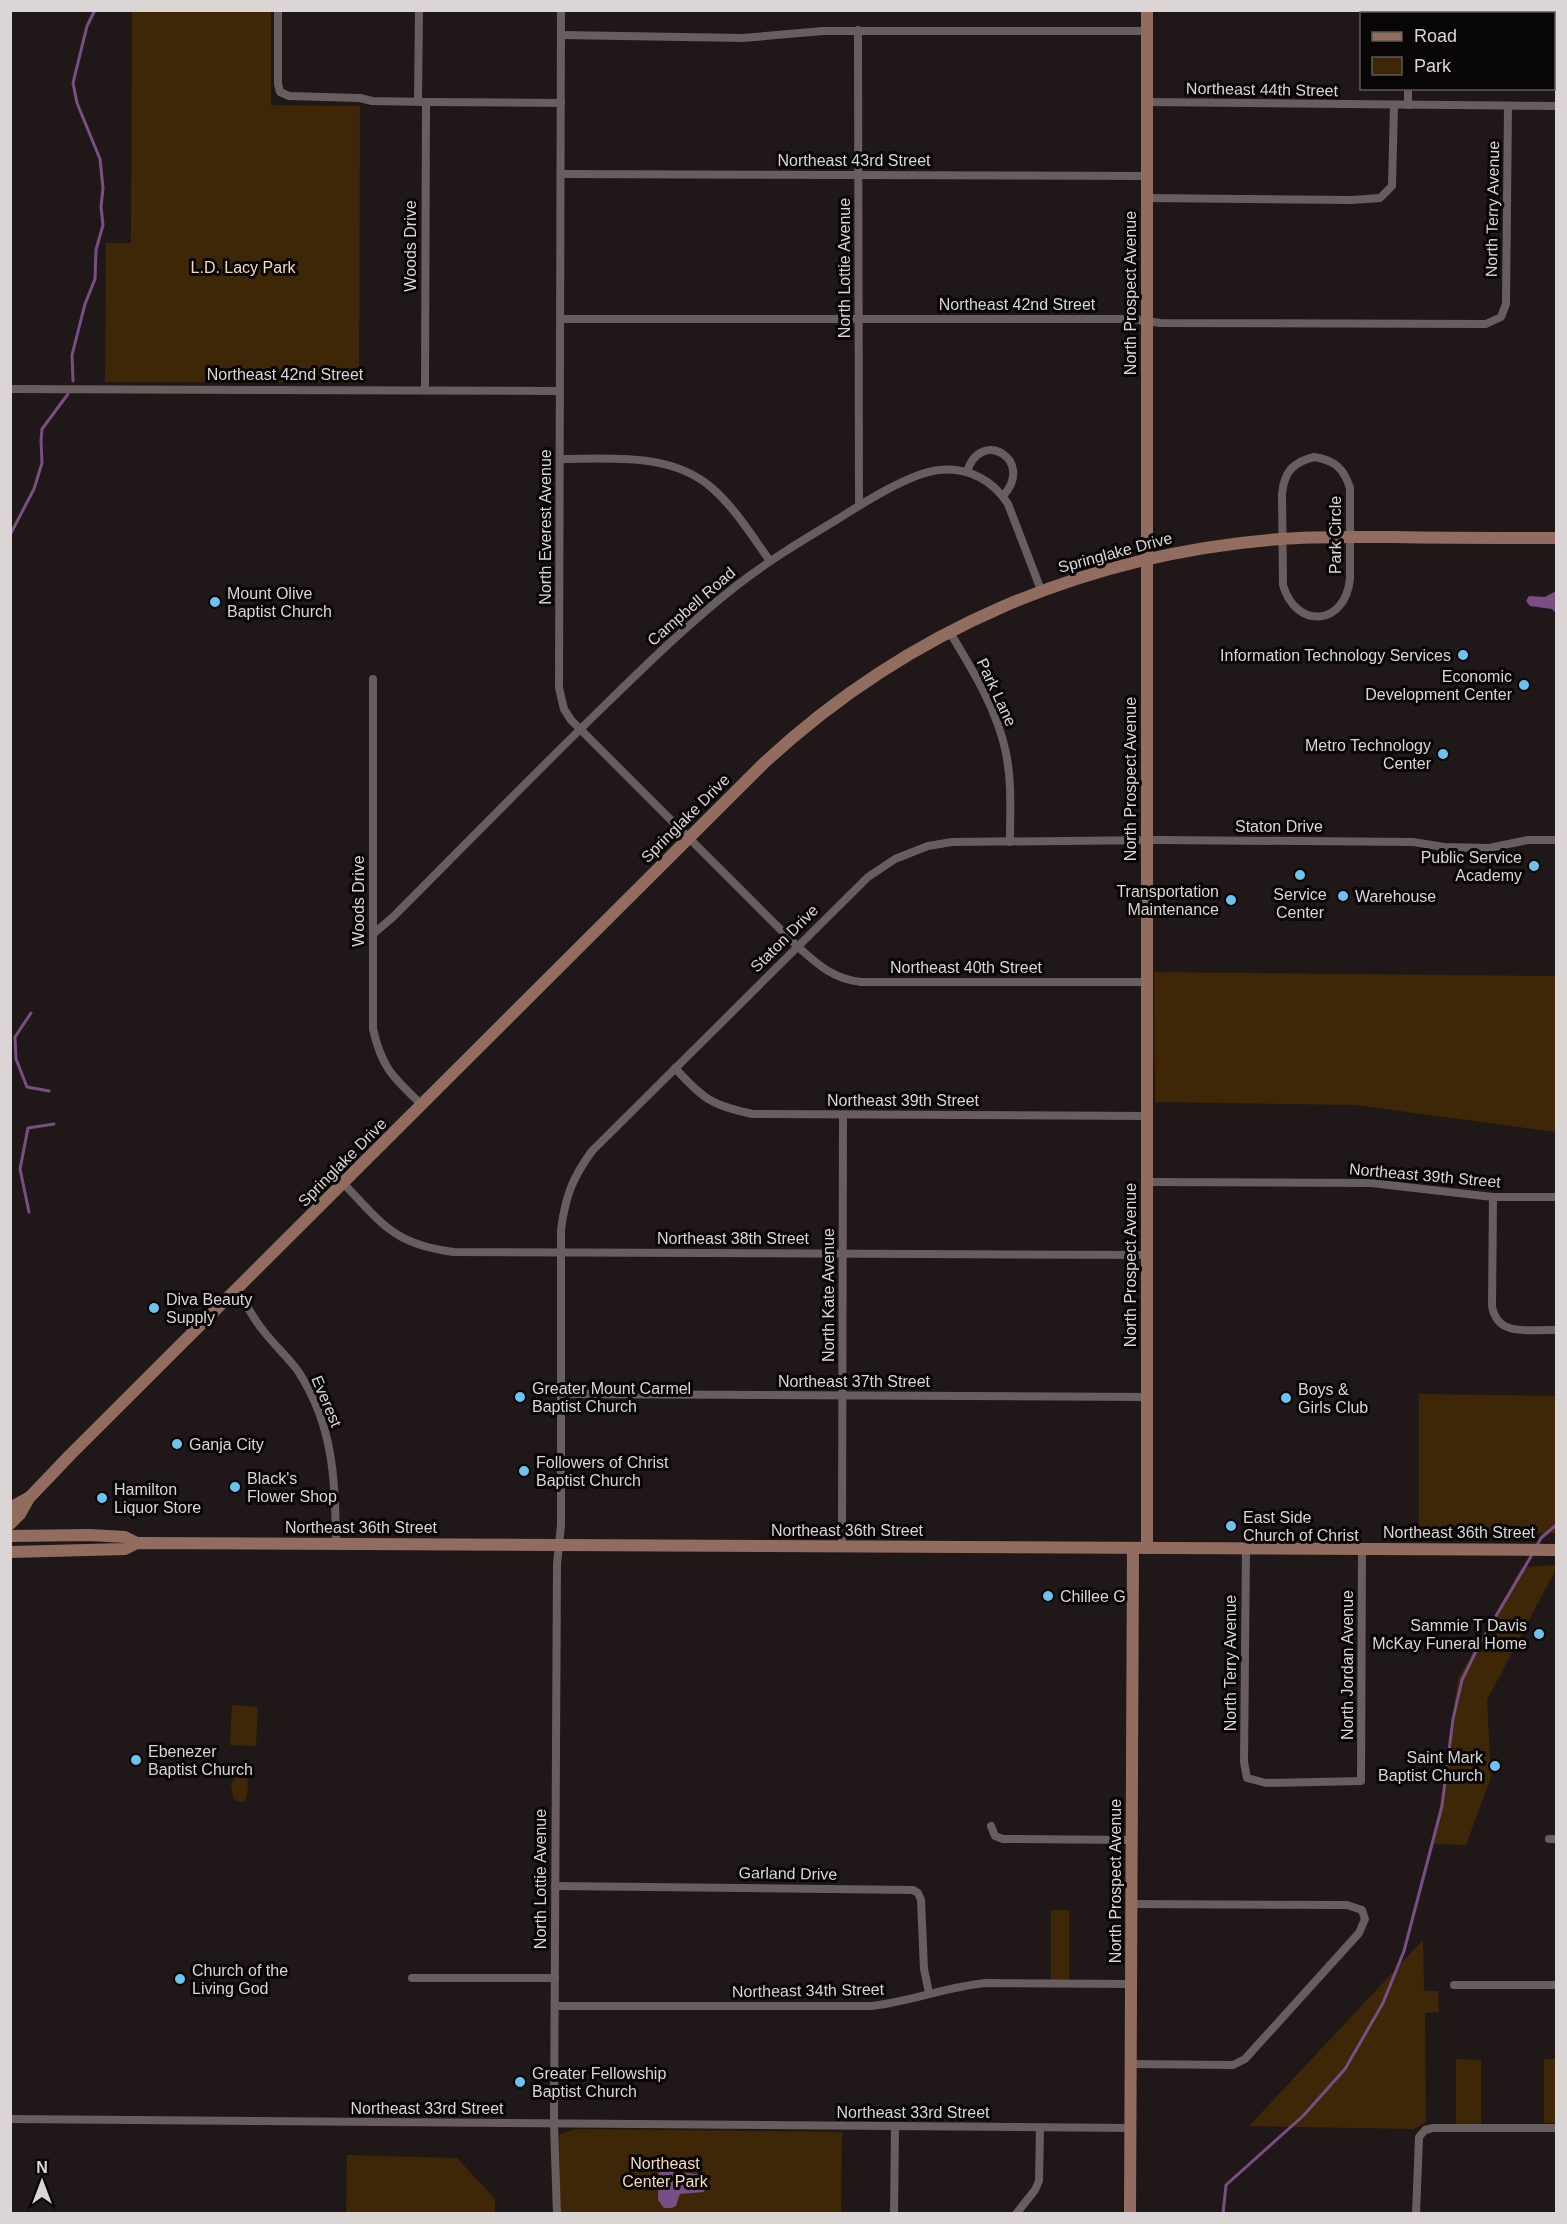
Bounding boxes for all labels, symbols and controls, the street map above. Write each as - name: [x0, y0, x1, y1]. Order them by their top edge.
- legend: [1360, 12, 1555, 90]
- text: Road: [1414, 26, 1457, 46]
- text: Park: [1414, 56, 1452, 76]
- street label: Northeast 44th Street: [1186, 80, 1339, 99]
- street label: North Terry Avenue: [1483, 141, 1502, 277]
- street label: Northeast 43rd Street: [778, 152, 931, 169]
- street label: North Lottie Avenue: [836, 198, 853, 338]
- street label: Woods Drive: [402, 200, 419, 292]
- street label: North Prospect Avenue: [1122, 211, 1139, 375]
- park label: L.D. Lacy Park: [191, 259, 296, 276]
- street label: Northeast 42nd Street: [939, 296, 1096, 313]
- street label: Northeast 42nd Street: [207, 366, 364, 383]
- street label: North Everest Avenue: [537, 449, 554, 605]
- street label: Park Circle: [1327, 496, 1344, 574]
- street label: Springlake Drive: [1056, 529, 1174, 576]
- street label: Campbell Road: [644, 564, 739, 649]
- place label: Mount Olive Baptist Church: [227, 585, 332, 620]
- marker: Mount Olive Baptist Church: [208, 595, 222, 609]
- place label: Information Technology Services: [1220, 647, 1451, 664]
- marker: Information Technology Services: [1456, 648, 1470, 662]
- street label: Park Lane: [973, 656, 1020, 729]
- place label: Economic Development Center: [1365, 668, 1513, 703]
- marker: Economic Development Center: [1517, 678, 1531, 692]
- street label: North Prospect Avenue: [1122, 697, 1139, 861]
- place label: Metro Technology Center: [1305, 737, 1432, 772]
- marker: Metro Technology Center: [1436, 747, 1450, 761]
- street label: Springlake Drive: [638, 771, 733, 866]
- street label: Staton Drive: [1235, 818, 1323, 835]
- place label: Public Service Academy: [1421, 849, 1522, 884]
- street label: Woods Drive: [350, 855, 367, 947]
- marker: Public Service Academy: [1527, 859, 1541, 873]
- marker: Service Center: [1293, 868, 1307, 882]
- place label: Transportation Maintenance: [1116, 883, 1219, 918]
- place label: Service Center: [1273, 886, 1327, 921]
- place label: Warehouse: [1355, 888, 1436, 905]
- marker: Warehouse: [1336, 889, 1350, 903]
- marker: Transportation Maintenance: [1224, 893, 1238, 907]
- street label: Staton Drive: [747, 901, 822, 975]
- street label: Northeast 40th Street: [890, 959, 1043, 976]
- street label: Northeast 39th Street: [827, 1092, 980, 1109]
- street label: Springlake Drive: [295, 1115, 390, 1210]
- street label: Northeast 39th Street: [1348, 1160, 1502, 1191]
- street label: North Prospect Avenue: [1122, 1183, 1139, 1347]
- street label: North Kate Avenue: [820, 1228, 837, 1362]
- street label: Northeast 38th Street: [657, 1230, 810, 1247]
- place label: Diva Beauty Supply: [166, 1291, 252, 1326]
- marker: Diva Beauty Supply: [147, 1301, 161, 1315]
- street label: Everest: [308, 1373, 345, 1430]
- street label: Northeast 37th Street: [778, 1373, 931, 1390]
- place label: Greater Mount Carmel Baptist Church: [532, 1380, 691, 1415]
- place label: Boys & Girls Club: [1298, 1381, 1368, 1416]
- marker: Greater Mount Carmel Baptist Church: [513, 1390, 527, 1404]
- marker: Boys & Girls Club: [1279, 1391, 1293, 1405]
- place label: Ganja City: [189, 1436, 264, 1453]
- marker: Ganja City: [170, 1437, 184, 1451]
- place label: Followers of Christ Baptist Church: [536, 1454, 669, 1489]
- marker: Followers of Christ Baptist Church: [517, 1464, 531, 1478]
- place label: Black's Flower Shop: [247, 1470, 337, 1505]
- marker: Black's Flower Shop: [228, 1480, 242, 1494]
- place label: Hamilton Liquor Store: [114, 1481, 201, 1516]
- marker: Hamilton Liquor Store: [95, 1491, 109, 1505]
- place label: East Side Church of Christ: [1243, 1509, 1359, 1544]
- street label: Northeast 36th Street: [285, 1519, 438, 1536]
- marker: East Side Church of Christ: [1224, 1519, 1238, 1533]
- street label: Northeast 36th Street: [771, 1522, 924, 1539]
- street label: Northeast 36th Street: [1383, 1524, 1536, 1541]
- place label: Chillee G: [1060, 1588, 1126, 1605]
- marker: Chillee G: [1041, 1589, 1055, 1603]
- street label: North Jordan Avenue: [1339, 1590, 1356, 1740]
- street label: North Terry Avenue: [1222, 1595, 1239, 1731]
- place label: Sammie T Davis McKay Funeral Home: [1372, 1617, 1527, 1652]
- marker: Sammie T Davis McKay Funeral Home: [1532, 1627, 1546, 1641]
- place label: Ebenezer Baptist Church: [148, 1743, 253, 1778]
- place label: Saint Mark Baptist Church: [1378, 1749, 1484, 1784]
- marker: Ebenezer Baptist Church: [129, 1753, 143, 1767]
- marker: Saint Mark Baptist Church: [1488, 1759, 1502, 1773]
- street label: North Prospect Avenue: [1107, 1799, 1124, 1963]
- street label: North Lottie Avenue: [532, 1809, 549, 1949]
- street label: Garland Drive: [738, 1864, 838, 1883]
- place label: Church of the Living God: [192, 1962, 288, 1997]
- marker: Church of the Living God: [173, 1972, 187, 1986]
- street label: Northeast 34th Street: [732, 1981, 885, 2000]
- place label: Greater Fellowship Baptist Church: [532, 2065, 666, 2100]
- marker: Greater Fellowship Baptist Church: [513, 2075, 527, 2089]
- street label: Northeast 33rd Street: [351, 2100, 504, 2117]
- street label: Northeast 33rd Street: [837, 2104, 990, 2121]
- north arrow: [12, 2152, 72, 2212]
- park label: Northeast Center Park: [622, 2155, 709, 2190]
- text: N: [36, 2159, 48, 2176]

